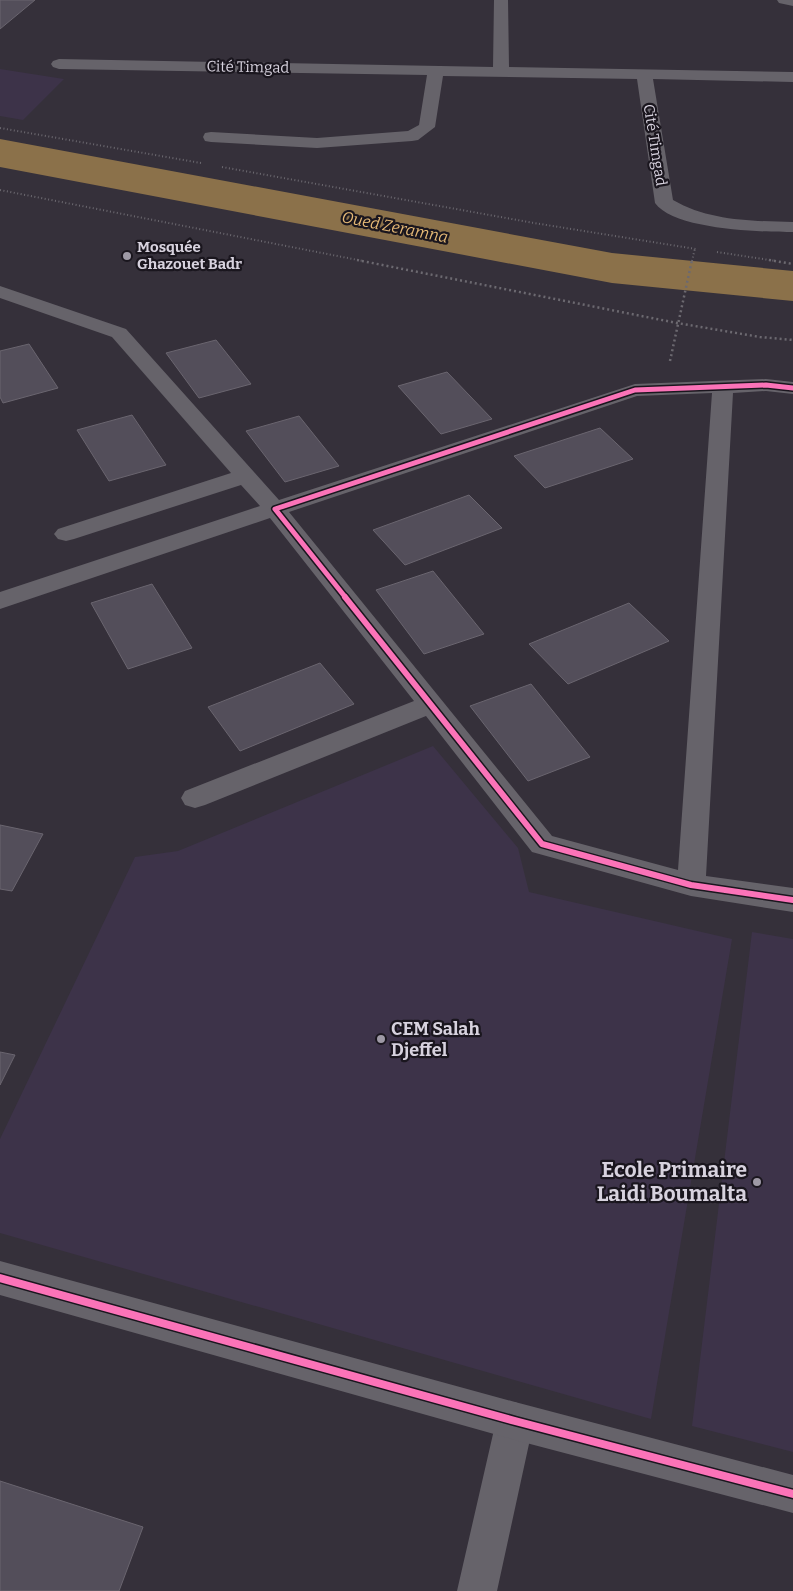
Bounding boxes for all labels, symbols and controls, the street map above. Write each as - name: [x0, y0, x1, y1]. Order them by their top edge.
- street label: Cité Timgad: [207, 57, 290, 77]
- street label: Cité Timgad: [640, 103, 670, 187]
- water label: Oued Zeramna: [340, 207, 450, 247]
- place label: Mosquée Ghazouet Badr: [137, 238, 242, 273]
- marker: Mosquée Ghazouet Badr: [121, 250, 133, 262]
- place label: CEM Salah Djeffel: [391, 1018, 480, 1061]
- marker: CEM Salah Djeffel: [375, 1033, 387, 1045]
- place label: Ecole Primaire Laidi Boumalta: [597, 1157, 747, 1207]
- marker: Ecole Primaire Laidi Boumalta: [751, 1176, 763, 1188]

